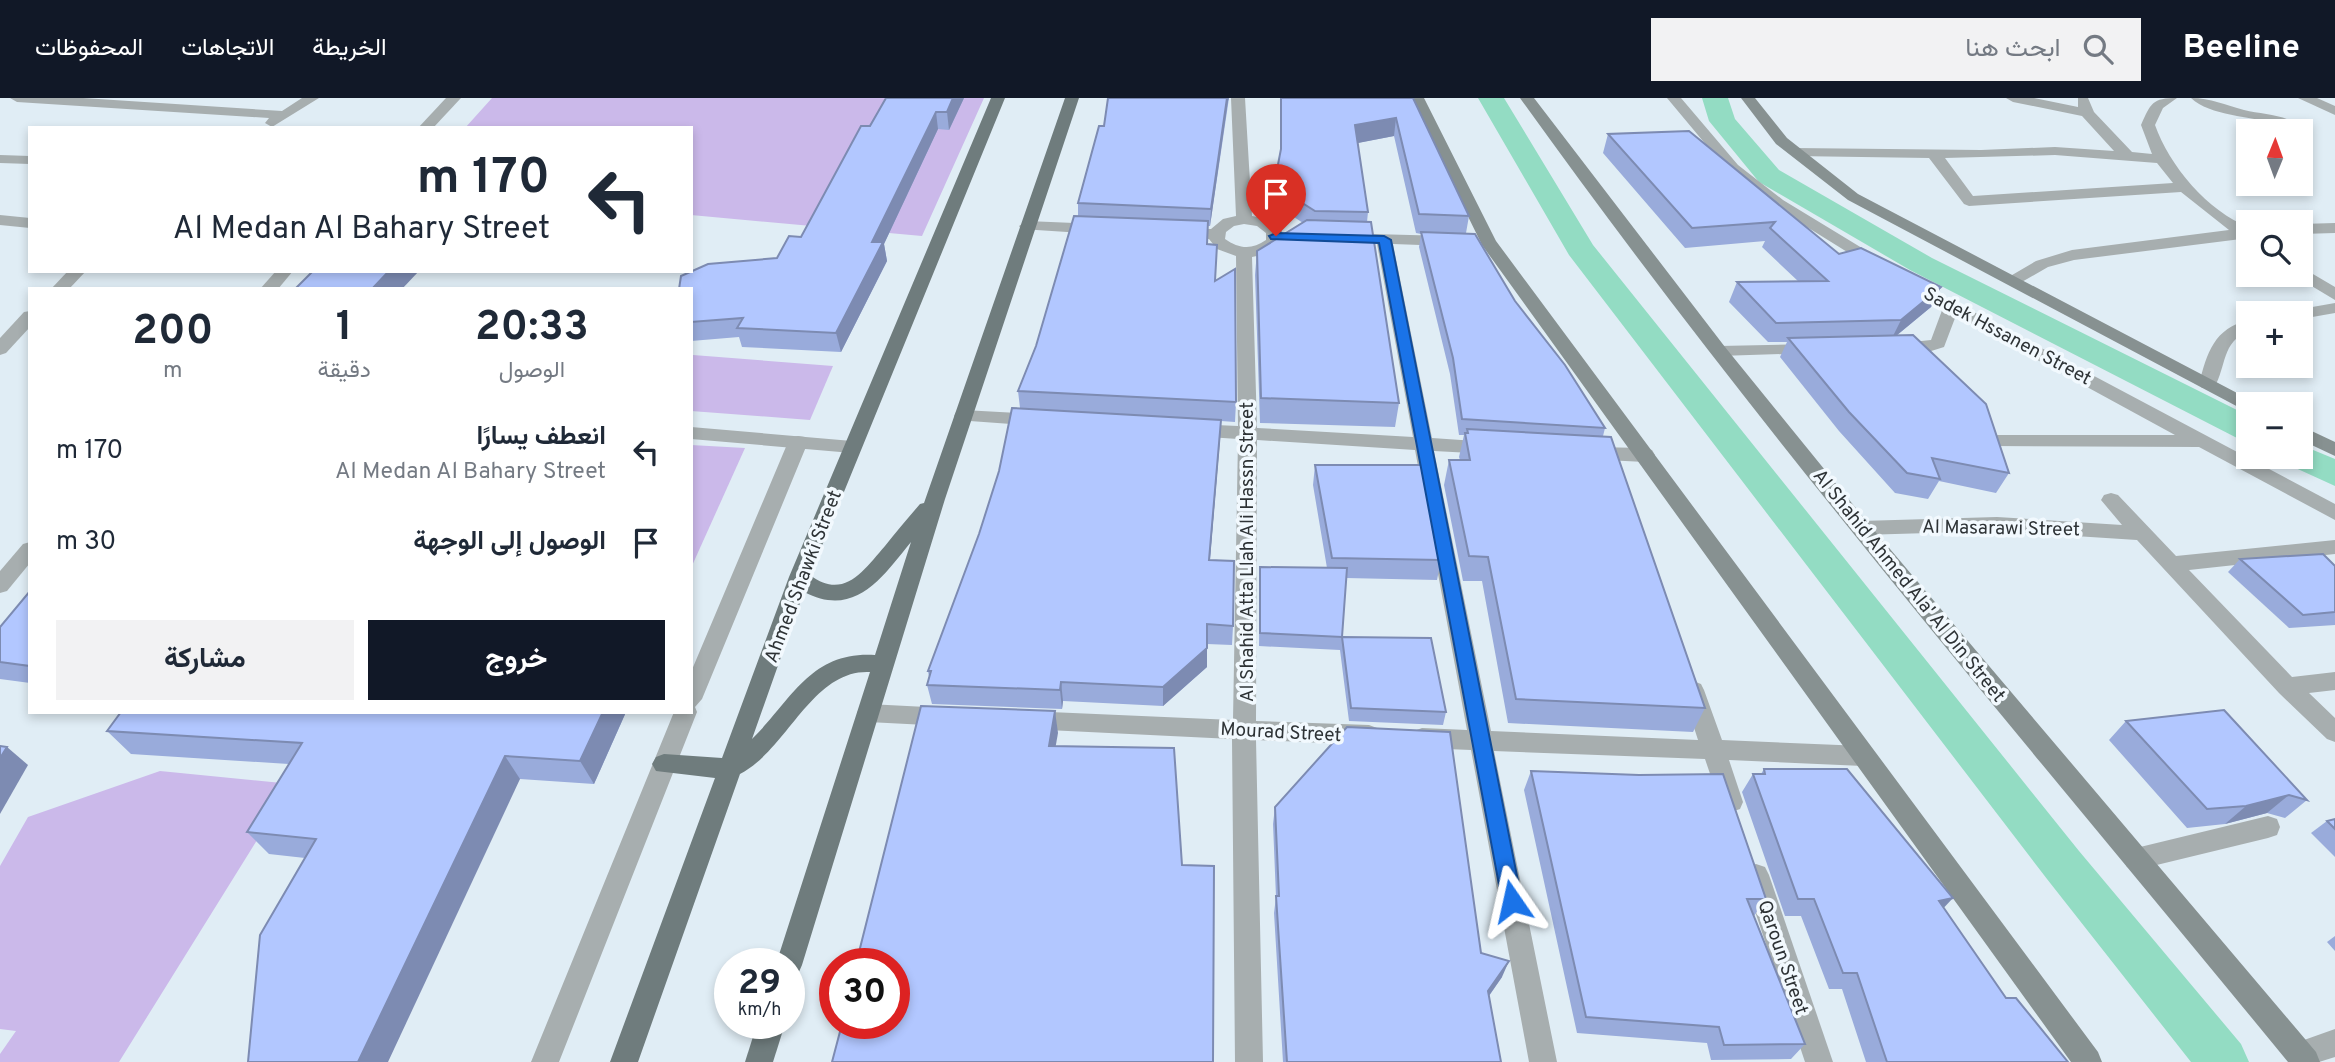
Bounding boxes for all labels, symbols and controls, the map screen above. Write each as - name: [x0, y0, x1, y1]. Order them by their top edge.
- search box: [1651, 18, 2141, 81]
- text: Beeline: [2183, 28, 2300, 70]
- icon: search: [2079, 30, 2117, 68]
- text: ابحث هنا: [1965, 33, 2061, 66]
- text: المحفوظات: [35, 34, 143, 64]
- text: الاتجاهات: [181, 34, 274, 64]
- text: الخريطة: [312, 34, 387, 64]
- north arrow: [2236, 119, 2314, 196]
- map controls: [2236, 119, 2313, 469]
- text: 170 m: [417, 149, 550, 211]
- icon: left: [574, 154, 665, 245]
- pin: [1246, 164, 1306, 236]
- icon: arrive: [1257, 175, 1295, 213]
- text: Al Medan Al Bahary Street: [173, 210, 550, 250]
- button: search: [2236, 210, 2313, 287]
- street label: Sadek Hssanen Street: [1919, 282, 2095, 391]
- button: +: [2236, 301, 2313, 378]
- text: 1: [336, 302, 353, 355]
- text: 20:33: [475, 302, 589, 355]
- text: 200: [132, 306, 213, 359]
- text: m: [163, 357, 182, 386]
- text: دقيقة: [317, 357, 371, 386]
- text: الوصول: [499, 357, 565, 386]
- button: −: [2236, 392, 2313, 469]
- street label: Al Shahid Atta Llah Ali Hassn Street: [1236, 402, 1260, 702]
- text: انعطف يسارًا: [476, 421, 606, 454]
- icon: left: [627, 433, 665, 471]
- text: 170 m: [56, 435, 123, 468]
- text: Al Medan Al Bahary Street: [335, 458, 606, 487]
- street label: Al Shahid Ahmed Ala' Al Din Street: [1807, 465, 2010, 708]
- street label: Ahmed Shawki Street: [760, 487, 848, 667]
- street label: Al Masarawi Street: [1922, 516, 2080, 542]
- icon: arrive: [627, 524, 665, 562]
- text: 30 m: [56, 526, 116, 559]
- text: الوصول إلى الوجهة: [413, 526, 606, 559]
- button: مشاركة: [56, 620, 354, 700]
- button: خروج: [368, 620, 665, 700]
- street label: Mourad Street: [1220, 718, 1342, 748]
- position arrow: [1475, 864, 1549, 938]
- street label: Qaroun Street: [1751, 897, 1813, 1018]
- speed limit sign: 30: [819, 948, 910, 1039]
- text: 29: [738, 962, 781, 1006]
- text: km/h: [738, 999, 781, 1022]

